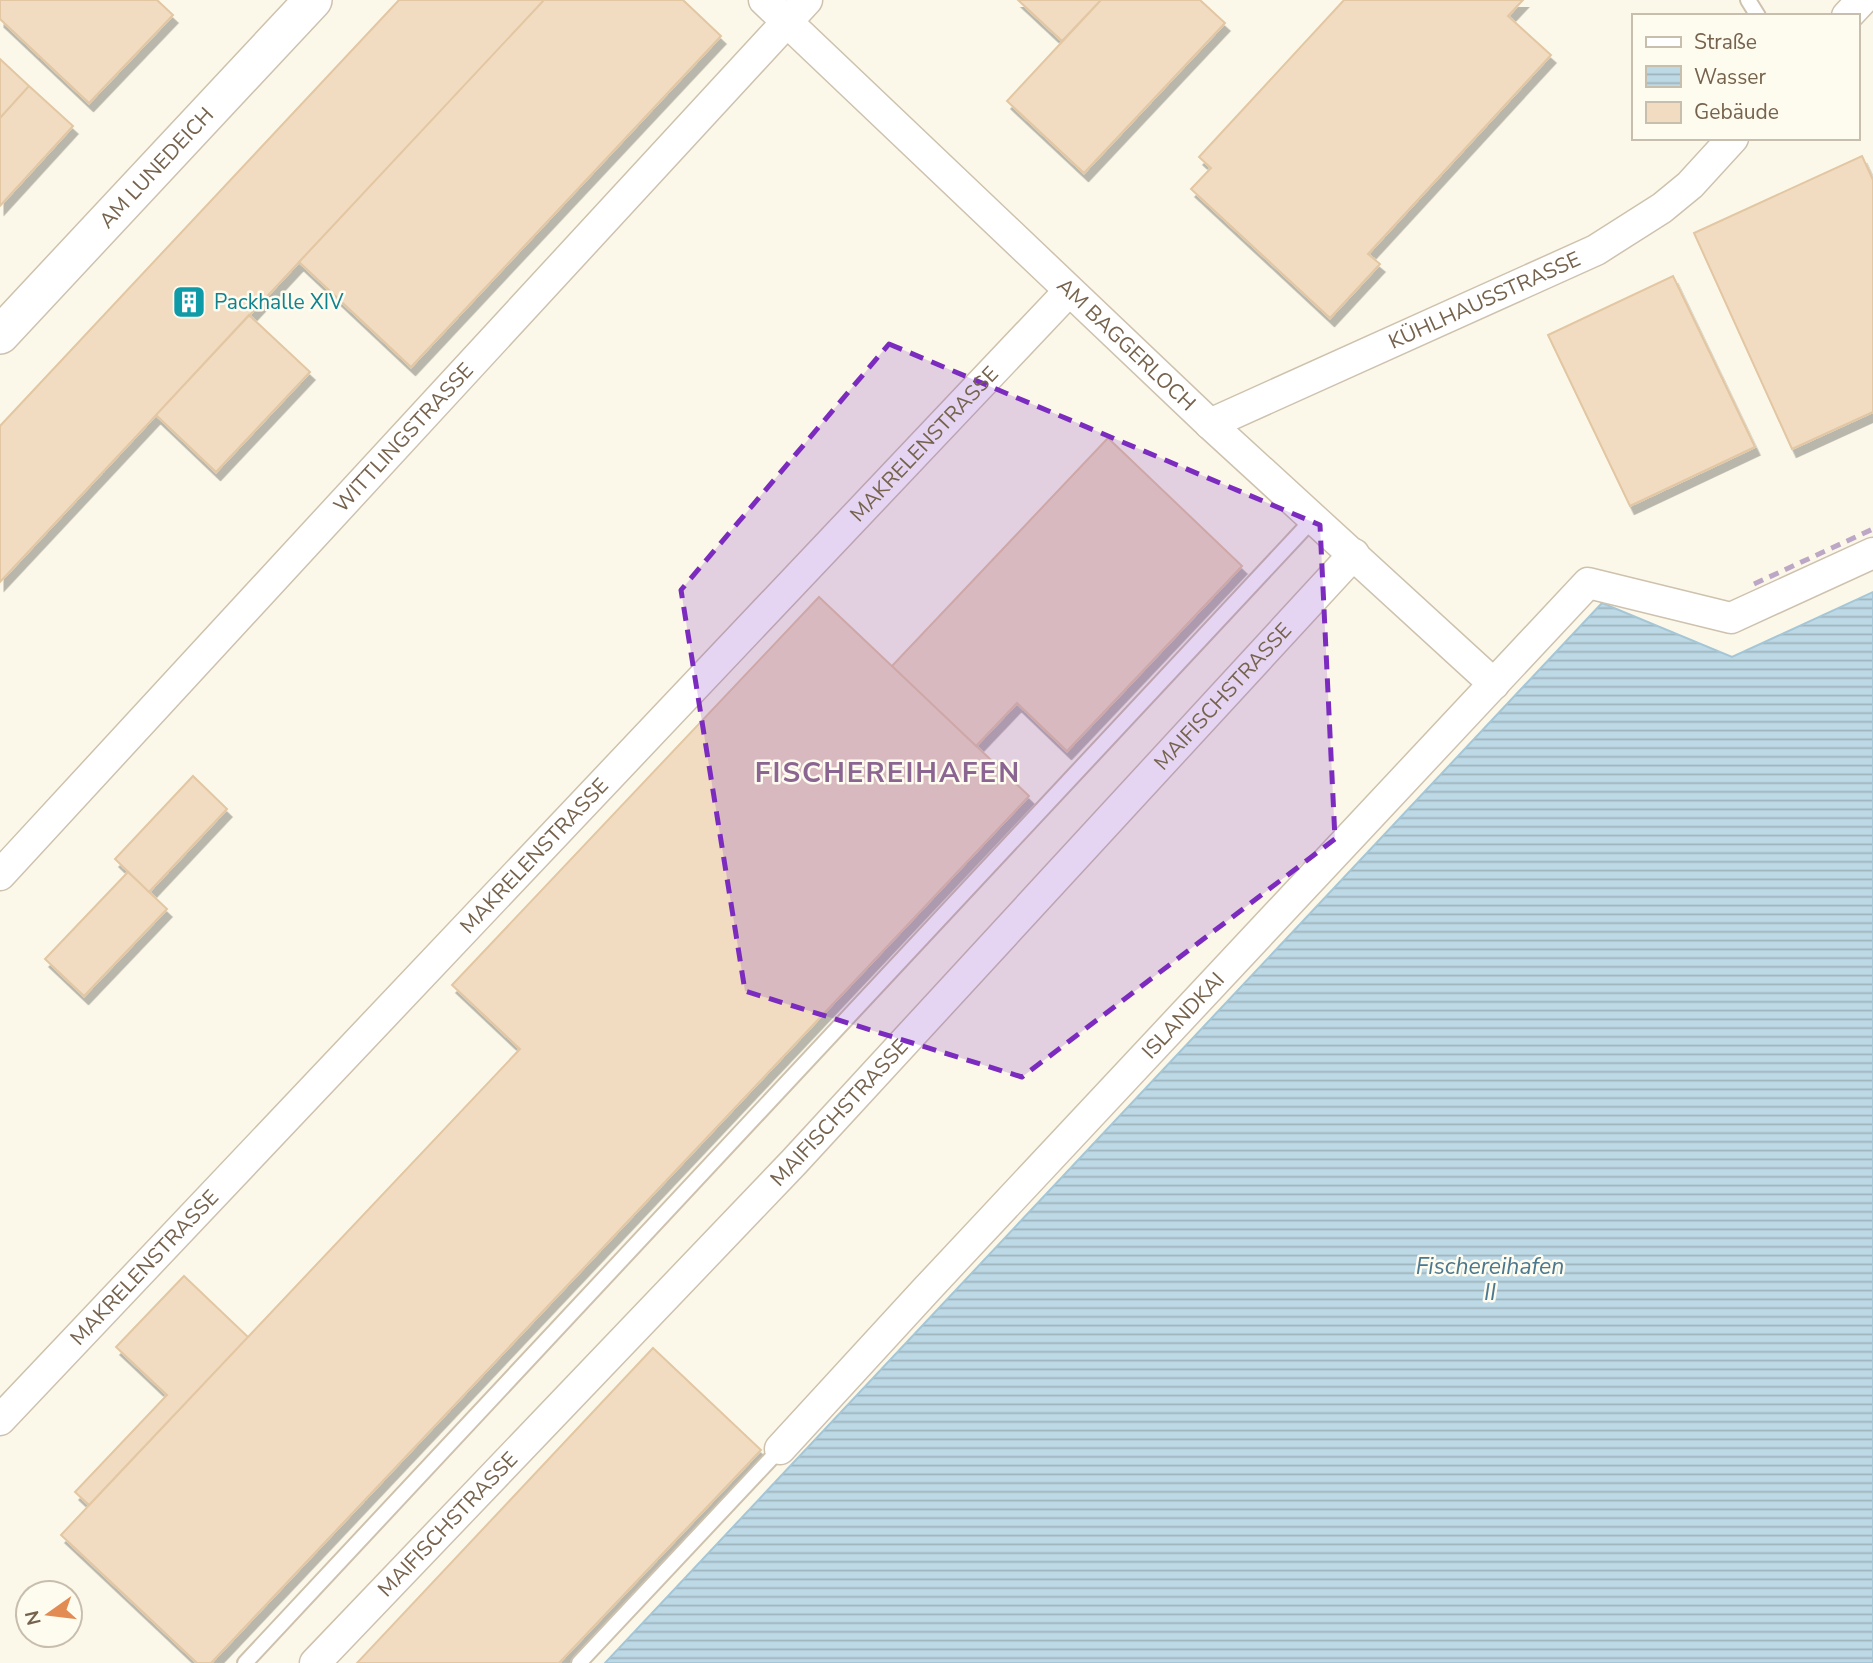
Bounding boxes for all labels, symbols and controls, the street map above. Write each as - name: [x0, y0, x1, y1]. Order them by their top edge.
- legend: [1632, 14, 1859, 140]
- text: Straße: [1694, 28, 1757, 56]
- text: Wasser: [1694, 63, 1766, 91]
- text: Gebäude: [1694, 98, 1779, 126]
- street label: AM LUNEDEICH: [93, 101, 220, 234]
- street label: KÜHLHAUSSTRASSE: [1384, 245, 1585, 356]
- street label: AM BAGGERLOCH: [1051, 272, 1202, 417]
- building icon: Packhalle XIV: [170, 283, 208, 321]
- place label: Packhalle XIV: [214, 288, 344, 316]
- street label: WITTLINGSTRASSE: [327, 357, 479, 518]
- street label: MAKRELENSTRASSE: [844, 360, 1004, 528]
- street label: MAIFISCHSTRASSE: [1148, 617, 1298, 776]
- district label: FISCHEREIHAFEN: [755, 754, 1021, 792]
- street label: MAKRELENSTRASSE: [454, 772, 615, 940]
- street label: ISLANDKAI: [1136, 966, 1231, 1065]
- street label: MAIFISCHSTRASSE: [764, 1033, 914, 1192]
- street label: MAKRELENSTRASSE: [64, 1184, 225, 1351]
- water label: Fischereihafen II: [1416, 1251, 1564, 1308]
- street label: MAIFISCHSTRASSE: [372, 1446, 524, 1603]
- north arrow: [14, 1579, 84, 1649]
- text: N: [19, 1608, 48, 1628]

